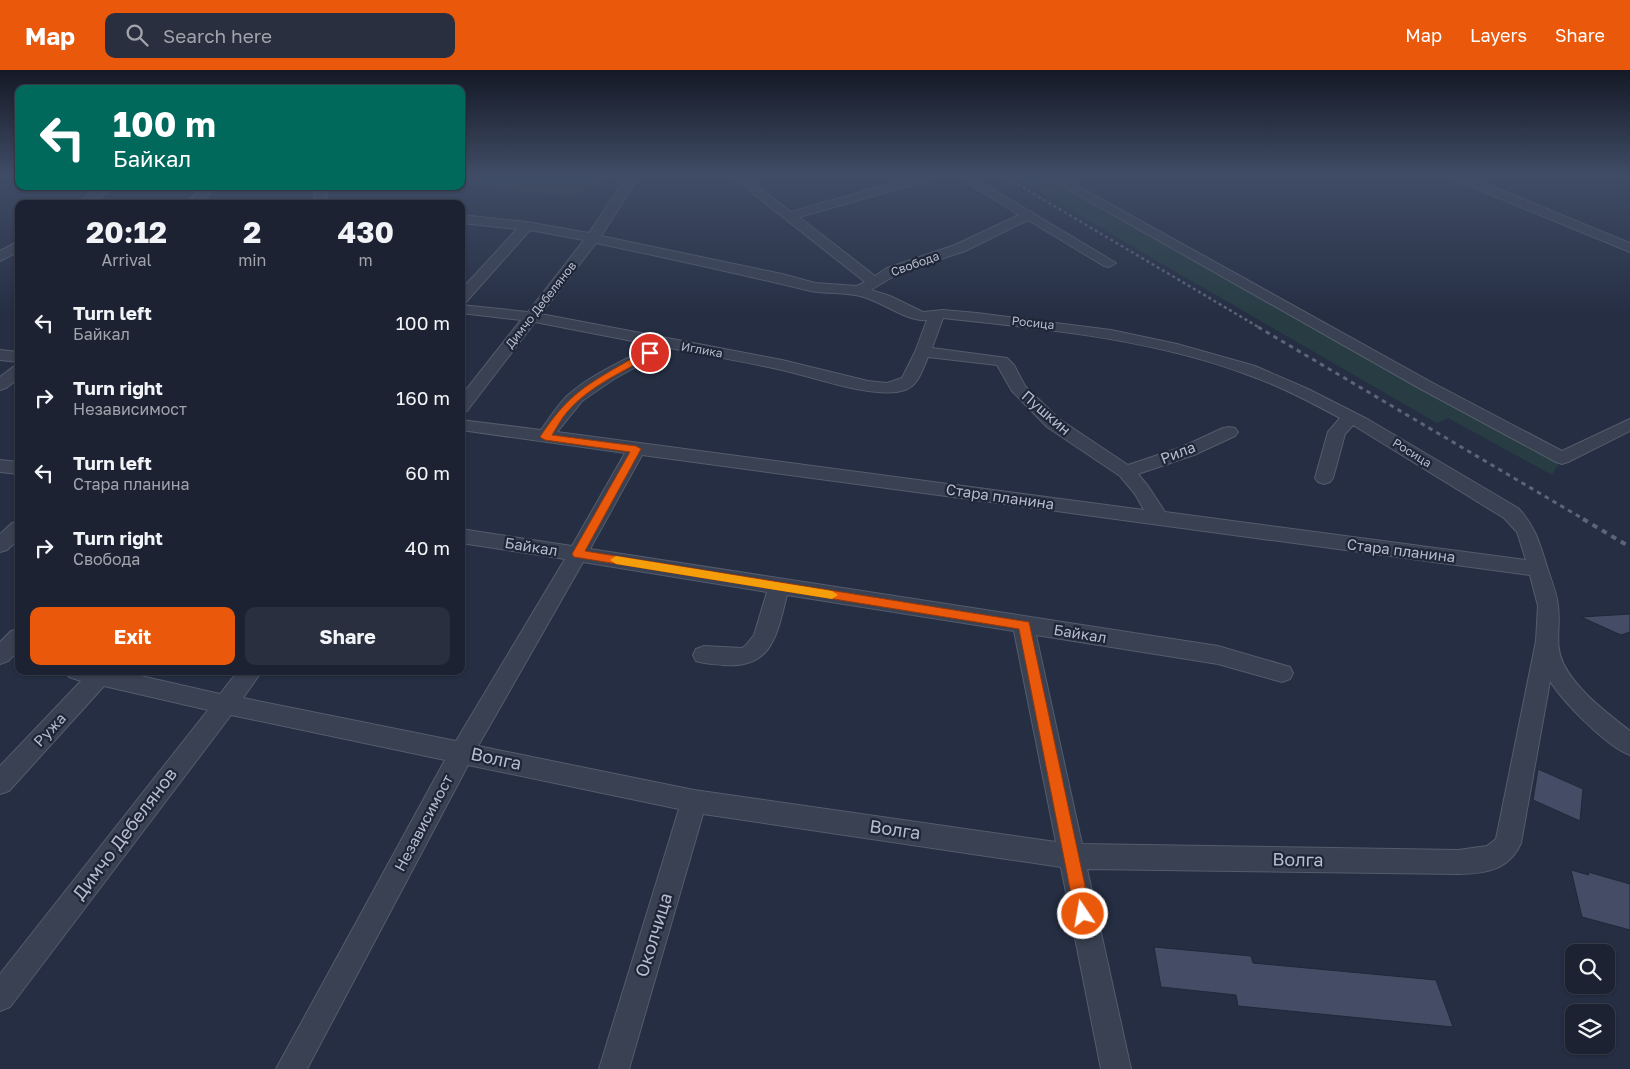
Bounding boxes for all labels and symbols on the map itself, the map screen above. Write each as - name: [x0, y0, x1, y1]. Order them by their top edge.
- street label: Свобода: [889, 248, 941, 279]
- street label: Димчо Дебелянов: [502, 258, 579, 351]
- street label: Росица: [1011, 313, 1055, 332]
- pin: [629, 332, 671, 374]
- street label: Иглика: [680, 338, 724, 361]
- street label: Пушкин: [1019, 386, 1075, 438]
- street label: Росица: [1390, 435, 1435, 470]
- street label: Рила: [1158, 437, 1198, 467]
- street label: Стара планина: [945, 479, 1056, 513]
- street label: Байкал: [503, 533, 559, 559]
- street label: Стара планина: [1346, 534, 1456, 566]
- street label: Байкал: [1052, 620, 1108, 646]
- street label: Ружа: [29, 709, 69, 750]
- street label: Волга: [469, 742, 524, 774]
- street label: Димчо Дебелянов: [67, 763, 181, 904]
- street label: Независимост: [390, 771, 456, 874]
- street label: Волга: [868, 815, 922, 843]
- street label: Волга: [1272, 848, 1324, 870]
- position arrow: [1056, 887, 1108, 939]
- street label: Околчица: [630, 890, 676, 980]

